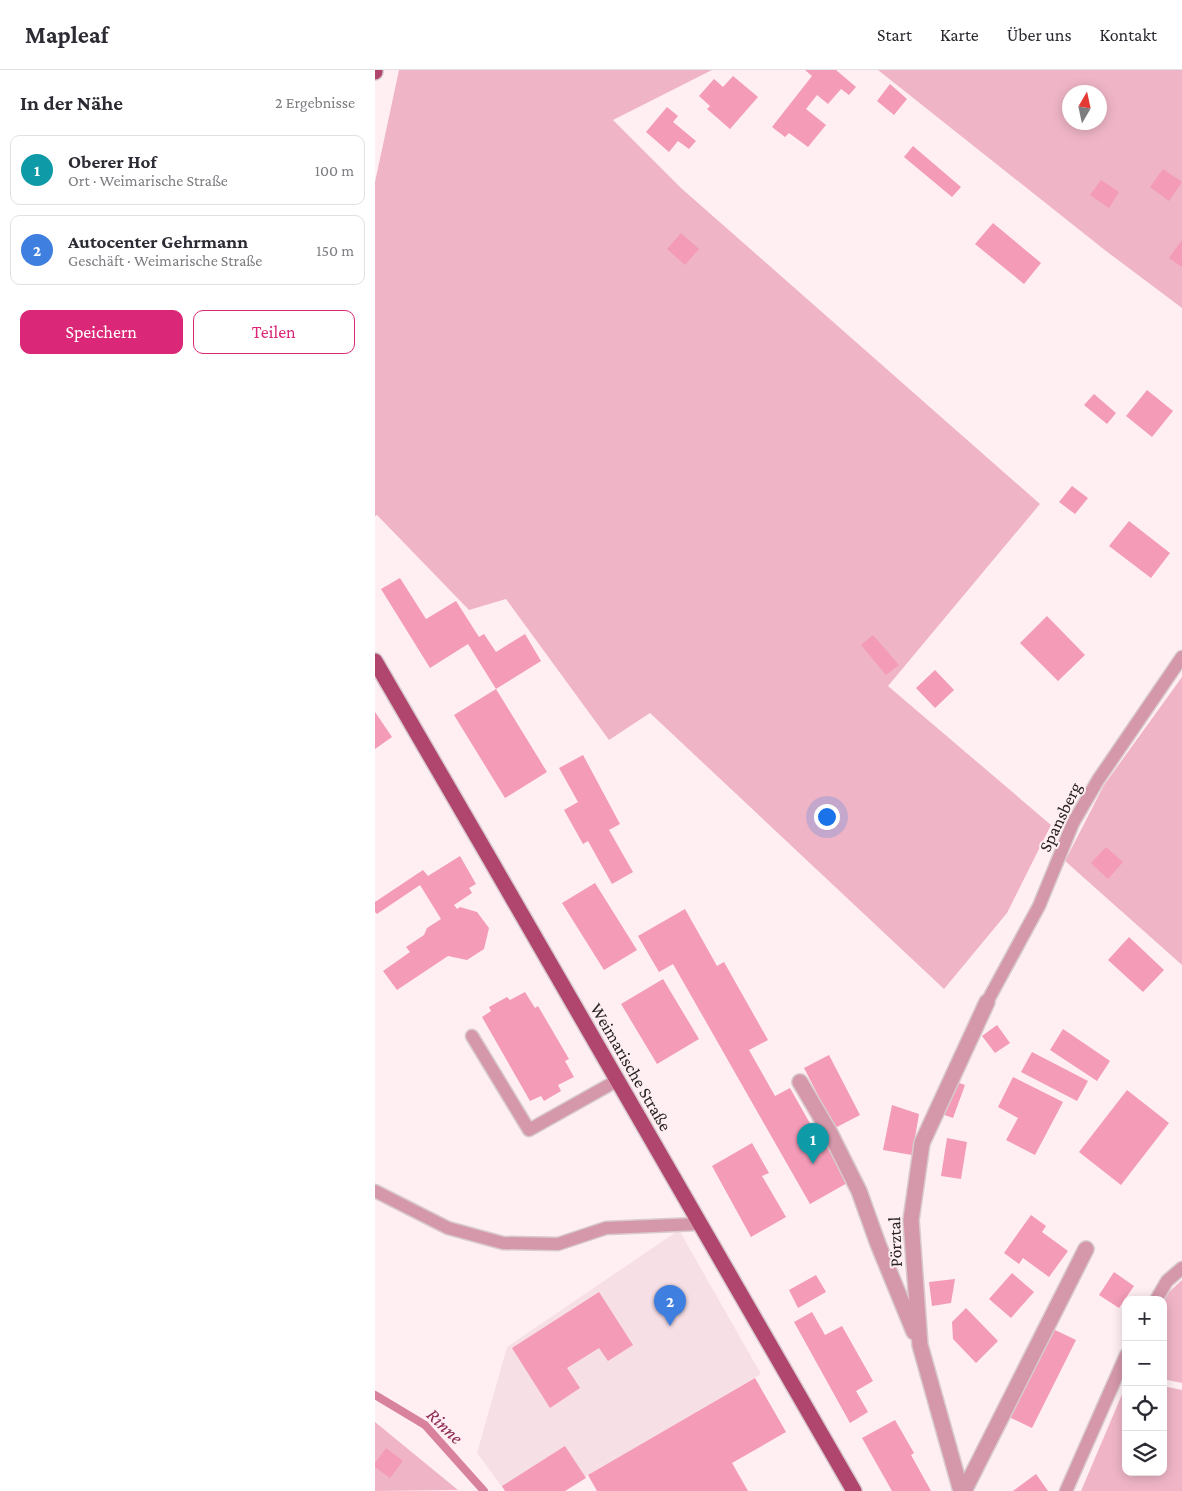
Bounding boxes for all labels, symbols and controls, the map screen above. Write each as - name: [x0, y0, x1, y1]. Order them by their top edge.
- text: Mapleaf: [25, 21, 108, 48]
- text: Start: [877, 25, 912, 45]
- text: Karte: [940, 25, 979, 45]
- text: Über uns: [1007, 25, 1072, 45]
- text: Kontakt: [1100, 25, 1157, 45]
- north arrow: [1062, 85, 1107, 130]
- text: In der Nähe: [20, 91, 123, 115]
- text: 2 Ergebnisse: [275, 94, 355, 111]
- text: Oberer Hof: [68, 151, 157, 172]
- text: 1: [34, 162, 40, 179]
- text: 100 m: [315, 162, 354, 179]
- text: Ort · Weimarische Straße: [68, 172, 228, 189]
- text: Autocenter Gehrmann: [68, 231, 248, 252]
- text: 2: [33, 242, 41, 259]
- text: 150 m: [316, 242, 354, 259]
- text: Geschäft · Weimarische Straße: [68, 252, 262, 269]
- button: Speichern: [20, 310, 183, 354]
- button: Teilen: [193, 310, 355, 354]
- street label: Spansberg: [1035, 779, 1086, 855]
- your location: [814, 804, 840, 830]
- street label: Weimarische Straße: [586, 999, 676, 1135]
- pin: 1: [797, 1123, 829, 1164]
- street label: Pörztal: [884, 1216, 906, 1268]
- pin: 2: [654, 1285, 686, 1326]
- map controls: [1122, 1296, 1167, 1476]
- button: +: [1122, 1296, 1167, 1341]
- button: −: [1122, 1341, 1167, 1386]
- button: locate: [1122, 1386, 1167, 1431]
- water label: Rinne: [423, 1404, 467, 1448]
- button: layers: [1122, 1431, 1167, 1476]

